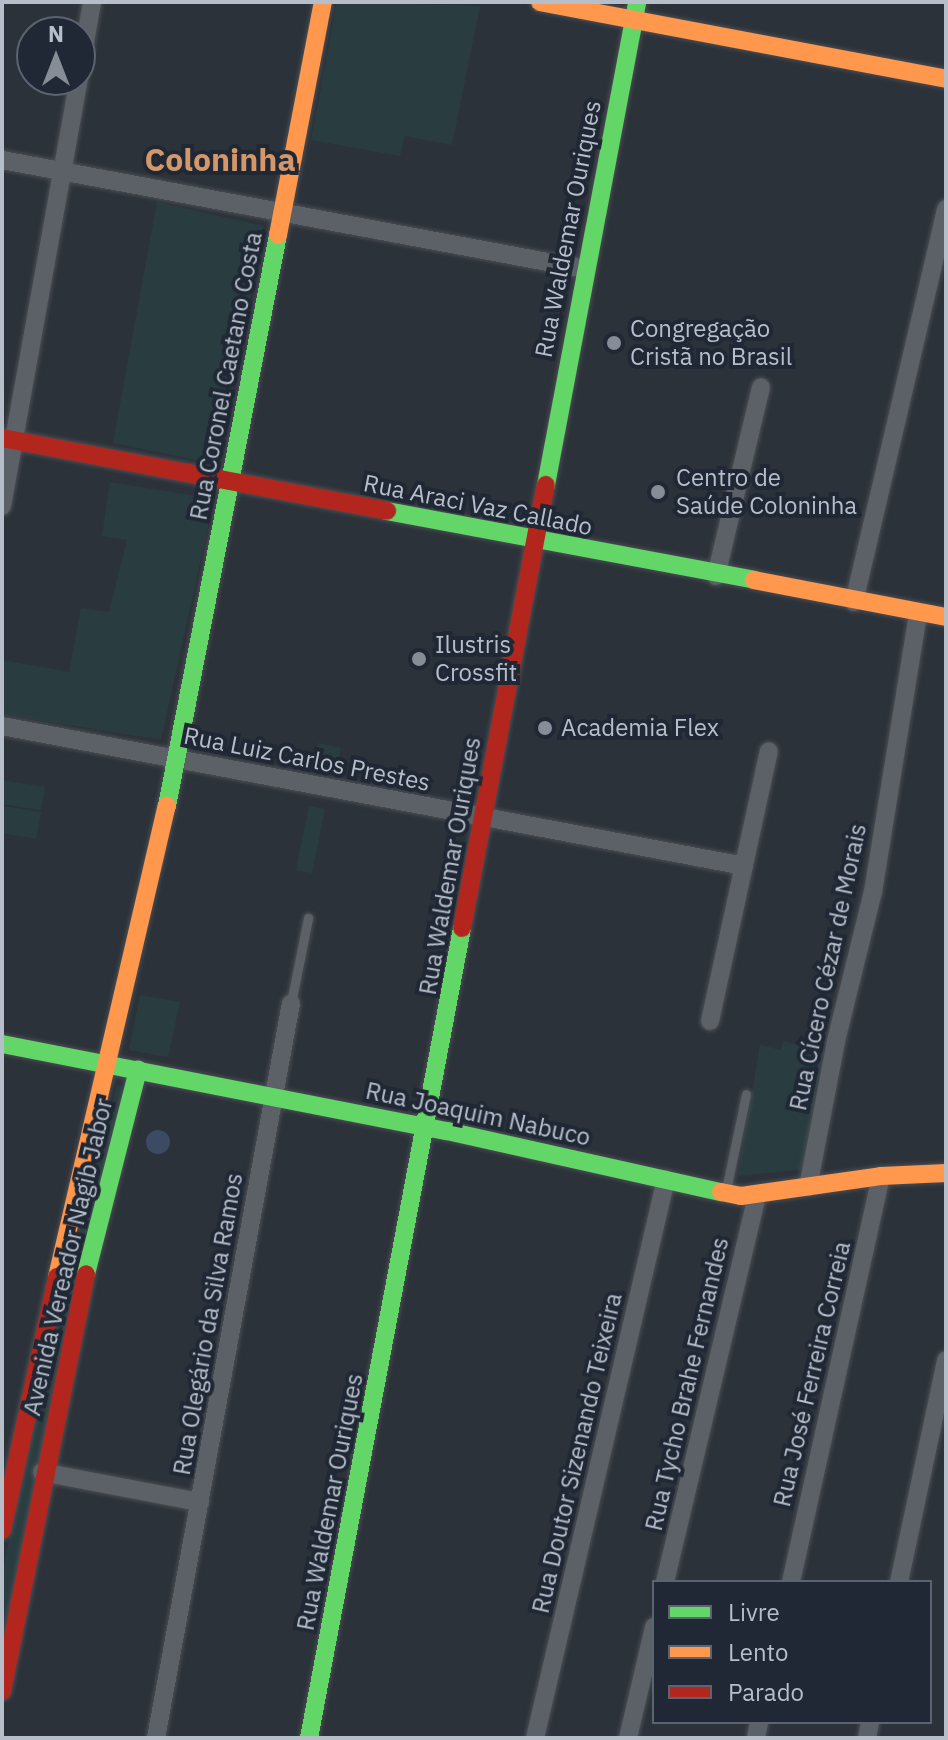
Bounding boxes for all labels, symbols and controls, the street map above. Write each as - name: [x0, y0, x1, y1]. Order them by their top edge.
- north arrow: [16, 16, 96, 96]
- text: N: [48, 19, 64, 48]
- street label: Rua Waldemar Ouriques: [529, 98, 607, 360]
- district label: Coloninha: [144, 140, 296, 178]
- street label: Rua Coronel Caetano Costa: [184, 229, 268, 523]
- place label: Congregação Cristã no Brasil: [630, 315, 792, 371]
- marker: Congregação Cristã no Brasil: [605, 334, 623, 352]
- place label: Centro de Saúde Coloninha: [676, 464, 857, 520]
- street label: Rua Araci Vaz Callado: [361, 469, 595, 541]
- marker: Centro de Saúde Coloninha: [647, 481, 669, 503]
- place label: Ilustris Crossfit: [435, 631, 517, 687]
- marker: Ilustris Crossfit: [410, 650, 428, 668]
- place label: Academia Flex: [561, 714, 719, 742]
- marker: Academia Flex: [536, 719, 554, 737]
- street label: Rua Luiz Carlos Prestes: [181, 721, 433, 797]
- street label: Rua Waldemar Ouriques: [413, 735, 487, 997]
- street label: Rua Cícero Cézar de Morais: [784, 821, 872, 1113]
- street label: Rua Joaquim Nabuco: [363, 1076, 593, 1152]
- street label: Avenida Vereador Nagib Jabor: [17, 1096, 119, 1418]
- street label: Rua Olegário da Silva Ramos: [167, 1171, 249, 1477]
- street label: Rua Tycho Brahe Fernandes: [639, 1234, 735, 1534]
- street label: Rua José Ferreira Correia: [767, 1239, 857, 1509]
- street label: Rua Doutor Sizenando Teixeira: [526, 1290, 628, 1616]
- street label: Rua Waldemar Ouriques: [291, 1371, 369, 1633]
- legend: [652, 1580, 932, 1724]
- text: Livre: [728, 1596, 780, 1628]
- text: Lento: [728, 1636, 788, 1668]
- text: Parado: [728, 1676, 804, 1708]

